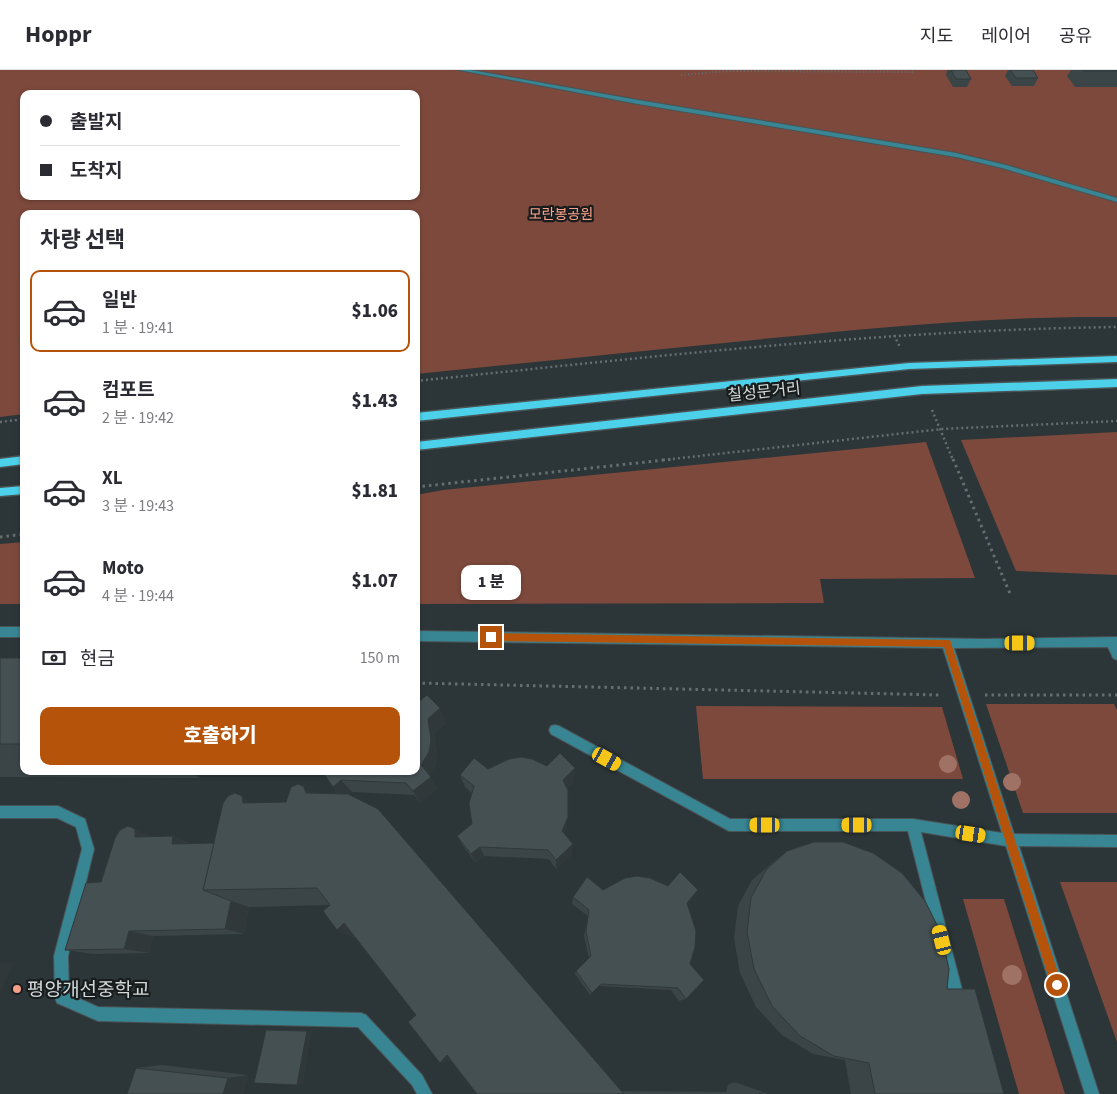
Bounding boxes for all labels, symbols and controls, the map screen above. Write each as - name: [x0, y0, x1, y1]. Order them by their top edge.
- text: Hoppr: [25, 17, 92, 52]
- text: 지도: [920, 24, 953, 49]
- text: 레이어: [981, 24, 1031, 49]
- text: 공유: [1059, 24, 1092, 49]
- text: 출발지: [70, 109, 122, 136]
- text: 도착지: [70, 158, 122, 185]
- park label: 모란봉공원: [529, 205, 593, 225]
- text: 차량 선택: [40, 224, 125, 256]
- text: 일반: [102, 287, 137, 314]
- icon: car: [42, 289, 87, 334]
- text: $1.06: [352, 298, 398, 325]
- text: 1 분 · 19:41: [102, 317, 174, 339]
- text: 컴포트: [102, 377, 154, 404]
- street label: 칠성문거리: [726, 377, 802, 407]
- icon: car: [42, 379, 87, 424]
- text: $1.43: [352, 388, 398, 415]
- text: 2 분 · 19:42: [102, 407, 174, 429]
- text: XL: [102, 465, 123, 492]
- icon: car: [42, 469, 87, 514]
- text: $1.81: [352, 478, 398, 505]
- text: 3 분 · 19:43: [102, 495, 174, 517]
- text: Moto: [102, 555, 144, 582]
- icon: car: [42, 559, 87, 604]
- callout: 1 분: [461, 564, 521, 600]
- text: $1.07: [352, 568, 398, 595]
- text: 1 분: [478, 571, 504, 593]
- text: 4 분 · 19:44: [102, 585, 174, 607]
- route end: [480, 626, 502, 648]
- car: [1005, 636, 1035, 651]
- icon: cash: [40, 644, 68, 672]
- text: 현금: [80, 646, 115, 673]
- text: 150 m: [360, 647, 400, 669]
- button: 호출하기: [40, 707, 400, 765]
- car: [590, 745, 623, 773]
- car: [750, 818, 780, 833]
- car: [842, 818, 872, 833]
- car: [955, 824, 986, 844]
- car: [931, 924, 952, 956]
- route start: [1046, 974, 1068, 996]
- place label: 평양개선중학교: [27, 977, 149, 1004]
- marker: 평양개선중학교: [11, 983, 23, 995]

